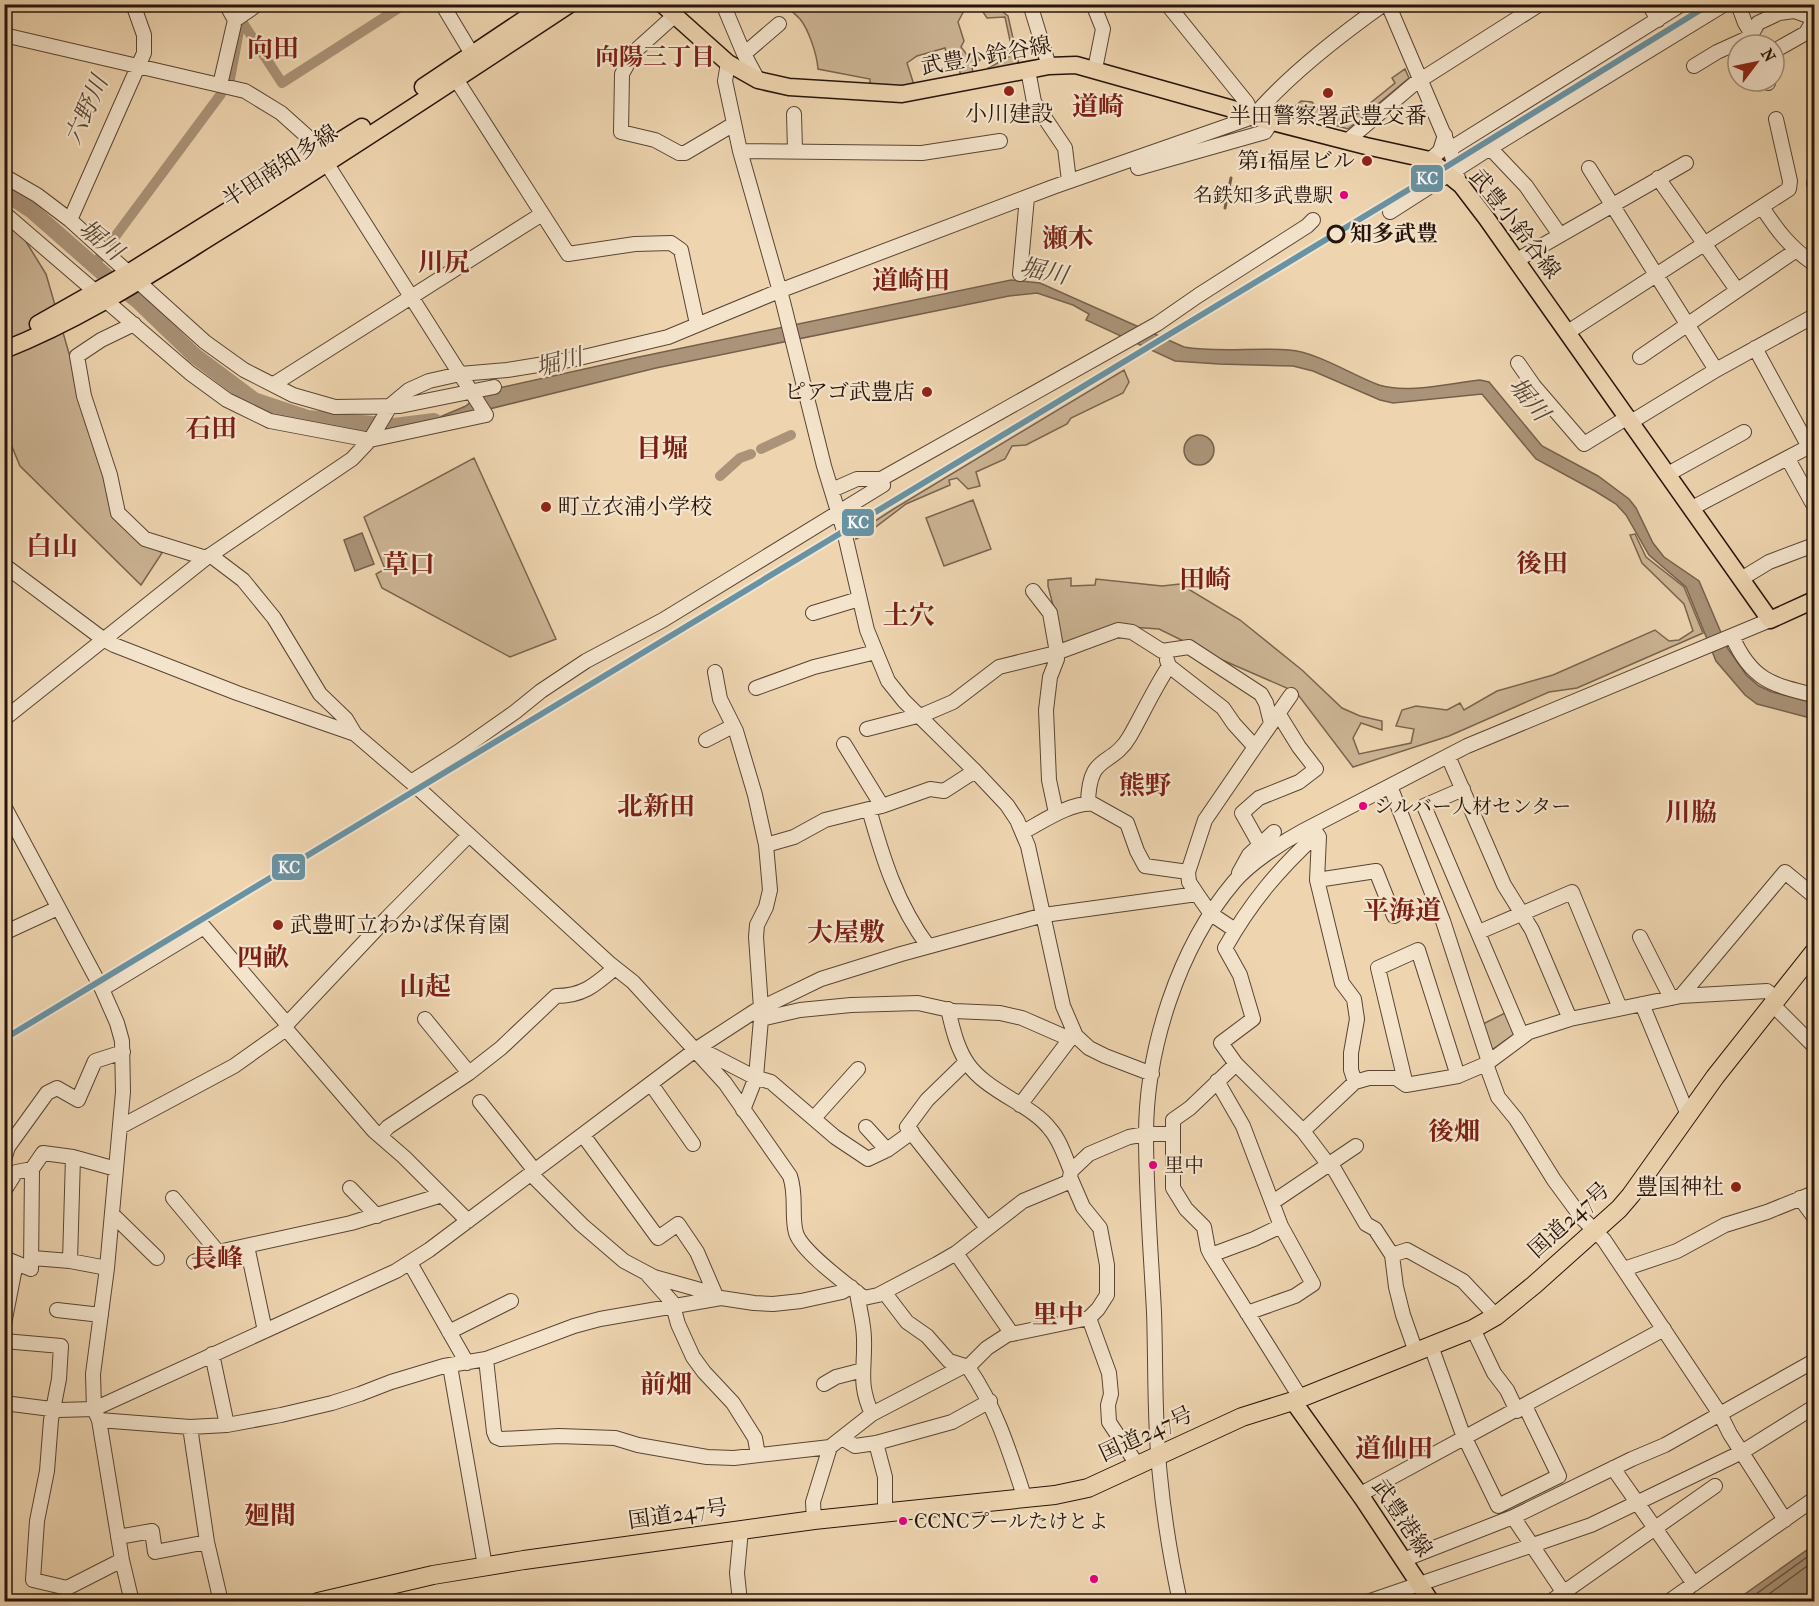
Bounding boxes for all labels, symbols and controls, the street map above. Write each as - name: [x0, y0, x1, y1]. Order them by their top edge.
- street label: 武豊小鈴谷線: [919, 32, 1053, 80]
- district label: 向田: [247, 33, 299, 64]
- north arrow: [1726, 33, 1786, 93]
- district label: 向陽三丁目: [595, 43, 715, 71]
- text: N: [1757, 45, 1780, 66]
- water label: 六野川: [59, 69, 115, 149]
- marker: 小川建設: [1002, 84, 1016, 98]
- marker: 半田警察署武豊交番: [1321, 86, 1335, 100]
- district label: 道崎: [1072, 91, 1124, 122]
- place label: 小川建設: [965, 101, 1053, 127]
- place label: 半田警察署武豊交番: [1229, 103, 1427, 129]
- street label: 半田南知多線: [218, 119, 342, 213]
- place label: 第1福屋ビル: [1237, 148, 1355, 174]
- marker: 第1福屋ビル: [1360, 154, 1374, 168]
- line badge: KC: [1410, 164, 1444, 193]
- street label: 武豊小鈴谷線: [1464, 164, 1566, 284]
- text: KC: [1416, 169, 1438, 188]
- place label: 名鉄知多武豊駅: [1193, 184, 1333, 207]
- marker: 名鉄知多武豊駅: [1338, 189, 1350, 201]
- water label: 堀川: [74, 214, 131, 268]
- place label: 知多武豊: [1350, 221, 1438, 247]
- district label: 瀬木: [1042, 223, 1094, 254]
- marker: 知多武豊: [1327, 225, 1345, 243]
- district label: 川尻: [418, 247, 470, 278]
- water label: 堀川: [1018, 252, 1073, 290]
- district label: 道崎田: [872, 265, 950, 296]
- water label: 堀川: [532, 341, 589, 382]
- water label: 堀川: [1503, 372, 1557, 429]
- place label: ピアゴ武豊店: [784, 379, 915, 405]
- marker: ピアゴ武豊店: [920, 385, 934, 399]
- district label: 石田: [185, 413, 237, 444]
- district label: 目堀: [636, 433, 688, 464]
- place label: 町立衣浦小学校: [558, 494, 712, 520]
- marker: 町立衣浦小学校: [539, 500, 553, 514]
- line badge: KC: [841, 508, 875, 537]
- text: KC: [847, 513, 869, 532]
- district label: 白山: [26, 531, 78, 562]
- district label: 後田: [1516, 548, 1568, 579]
- district label: 草口: [383, 549, 435, 580]
- district label: 田崎: [1179, 564, 1231, 595]
- district label: 土穴: [883, 600, 935, 631]
- district label: 熊野: [1119, 770, 1171, 801]
- district label: 北新田: [617, 791, 695, 822]
- place label: シルバー人材センター: [1374, 795, 1571, 818]
- district label: 川脇: [1665, 797, 1717, 828]
- marker: シルバー人材センター: [1357, 800, 1369, 812]
- line badge: KC: [271, 853, 306, 881]
- text: KC: [278, 858, 300, 877]
- district label: 平海道: [1363, 895, 1441, 926]
- place label: 武豊町立わかば保育園: [290, 912, 510, 938]
- district label: 大屋敷: [807, 917, 885, 948]
- marker: 武豊町立わかば保育園: [271, 918, 285, 932]
- district label: 四畝: [237, 942, 289, 973]
- district label: 山起: [399, 971, 451, 1002]
- district label: 後畑: [1428, 1116, 1480, 1147]
- place label: 里中: [1164, 1154, 1204, 1177]
- marker: 里中: [1147, 1159, 1159, 1171]
- place label: 豊国神社: [1636, 1174, 1724, 1200]
- street label: 国道247号: [1523, 1177, 1615, 1263]
- marker: 豊国神社: [1729, 1180, 1743, 1194]
- district label: 長峰: [191, 1243, 243, 1274]
- district label: 里中: [1032, 1299, 1084, 1330]
- district label: 前畑: [640, 1369, 692, 1400]
- street label: 国道247号: [1095, 1401, 1197, 1467]
- district label: 道仙田: [1355, 1433, 1433, 1464]
- street label: 武豊港線: [1367, 1474, 1437, 1562]
- street label: 国道247号: [627, 1494, 729, 1534]
- district label: 廻間: [244, 1500, 296, 1531]
- place label: CCNCプールたけとよ: [914, 1510, 1108, 1533]
- marker: CCNCプールたけとよ: [897, 1515, 909, 1527]
- unlabelled marker: [1088, 1573, 1100, 1585]

